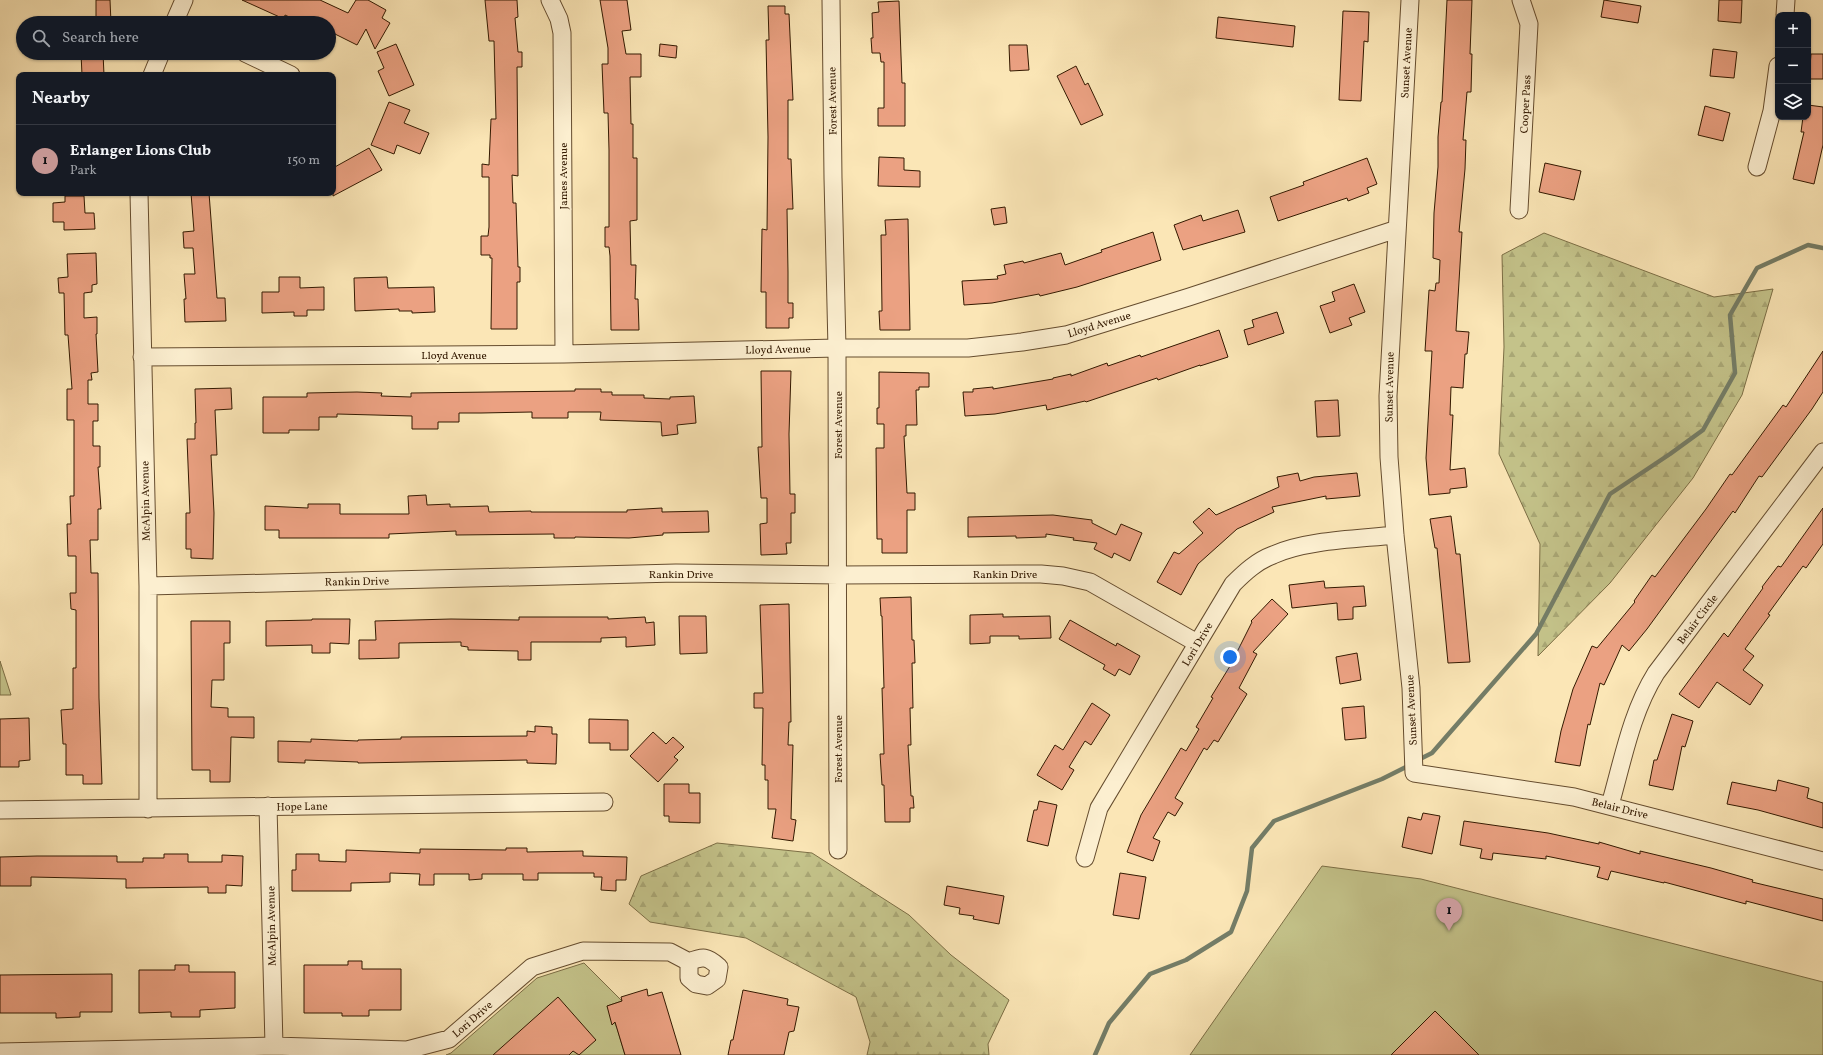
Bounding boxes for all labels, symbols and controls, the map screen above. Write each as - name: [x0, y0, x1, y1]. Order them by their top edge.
- map controls: [1775, 12, 1811, 120]
- button: +: [1775, 12, 1811, 48]
- search box: [16, 16, 336, 60]
- icon: search: [30, 27, 52, 49]
- street label: Sunset Avenue: [1398, 27, 1417, 99]
- text: Search here: [62, 28, 139, 49]
- button: −: [1775, 48, 1811, 84]
- street label: Forest Avenue: [825, 67, 842, 135]
- street label: Cooper Pass: [1517, 74, 1536, 134]
- button: layers: [1775, 84, 1811, 120]
- text: Nearby: [32, 87, 90, 110]
- text: Erlanger Lions Club: [70, 141, 211, 162]
- street label: James Avenue: [557, 143, 572, 209]
- text: 1: [42, 152, 48, 170]
- text: 150 m: [287, 152, 320, 170]
- text: Park: [70, 162, 97, 180]
- street label: Lloyd Avenue: [1066, 309, 1133, 342]
- street label: Lloyd Avenue: [745, 342, 811, 359]
- street label: Lloyd Avenue: [421, 349, 487, 364]
- street label: Sunset Avenue: [1382, 351, 1399, 423]
- street label: Forest Avenue: [832, 391, 847, 459]
- street label: McAlpin Avenue: [138, 461, 155, 541]
- street label: Rankin Drive: [649, 568, 713, 583]
- street label: Rankin Drive: [973, 568, 1037, 583]
- street label: Rankin Drive: [325, 574, 389, 591]
- street label: Belair Circle: [1674, 592, 1722, 648]
- street label: Lori Drive: [1179, 620, 1217, 670]
- your location: [1220, 647, 1240, 667]
- street label: Sunset Avenue: [1403, 674, 1422, 746]
- street label: Forest Avenue: [832, 715, 847, 783]
- street label: Belair Drive: [1590, 795, 1650, 824]
- street label: Hope Lane: [276, 800, 328, 815]
- street label: McAlpin Avenue: [264, 886, 281, 966]
- pin: 1: [1436, 898, 1462, 931]
- street label: Lori Drive: [450, 998, 496, 1042]

